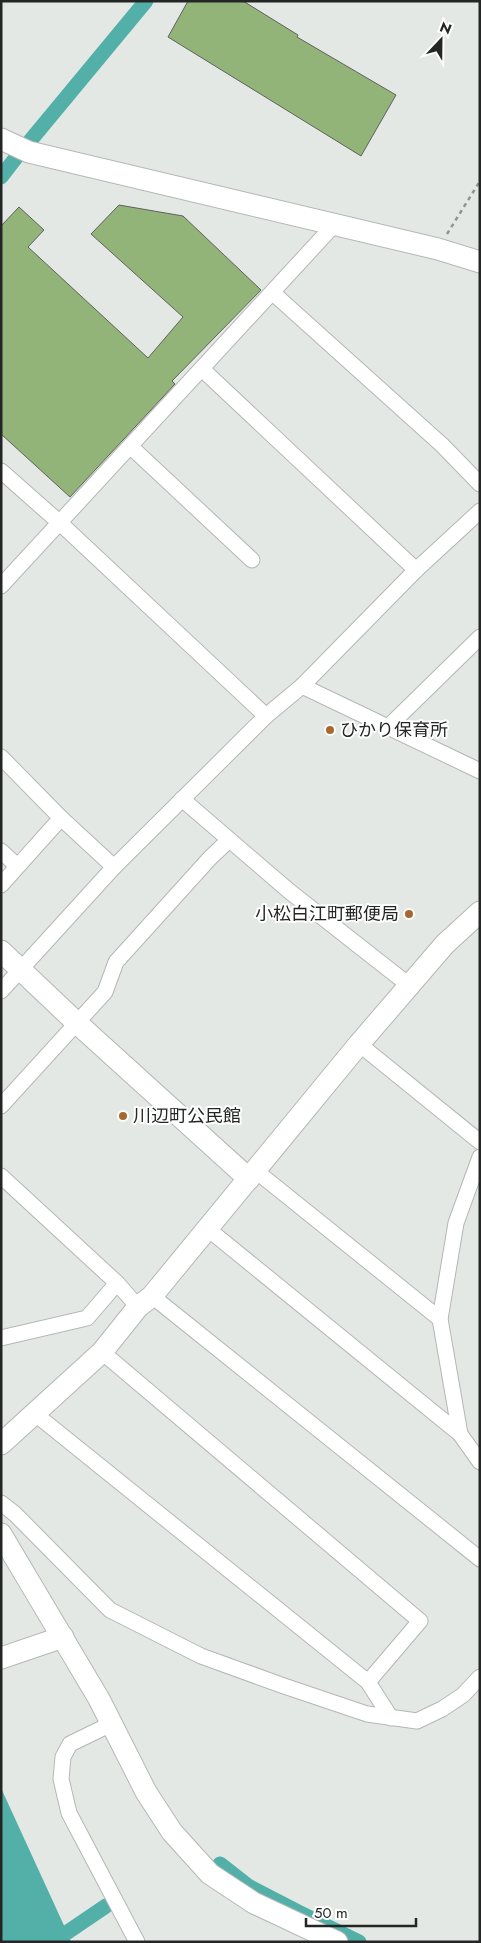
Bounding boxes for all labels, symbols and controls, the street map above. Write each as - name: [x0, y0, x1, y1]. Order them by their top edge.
- north arrow: [416, 15, 466, 65]
- text: N: [437, 17, 455, 39]
- place label: ひかり保育所: [340, 717, 448, 743]
- marker: ひかり保育所: [324, 724, 336, 736]
- place label: 小松白江町郵便局: [255, 901, 399, 927]
- marker: 小松白江町郵便局: [403, 908, 415, 920]
- place label: 川辺町公民館: [133, 1103, 241, 1129]
- marker: 川辺町公民館: [117, 1110, 129, 1122]
- scale bar: [306, 1896, 416, 1928]
- text: 50 m: [314, 1902, 348, 1924]

